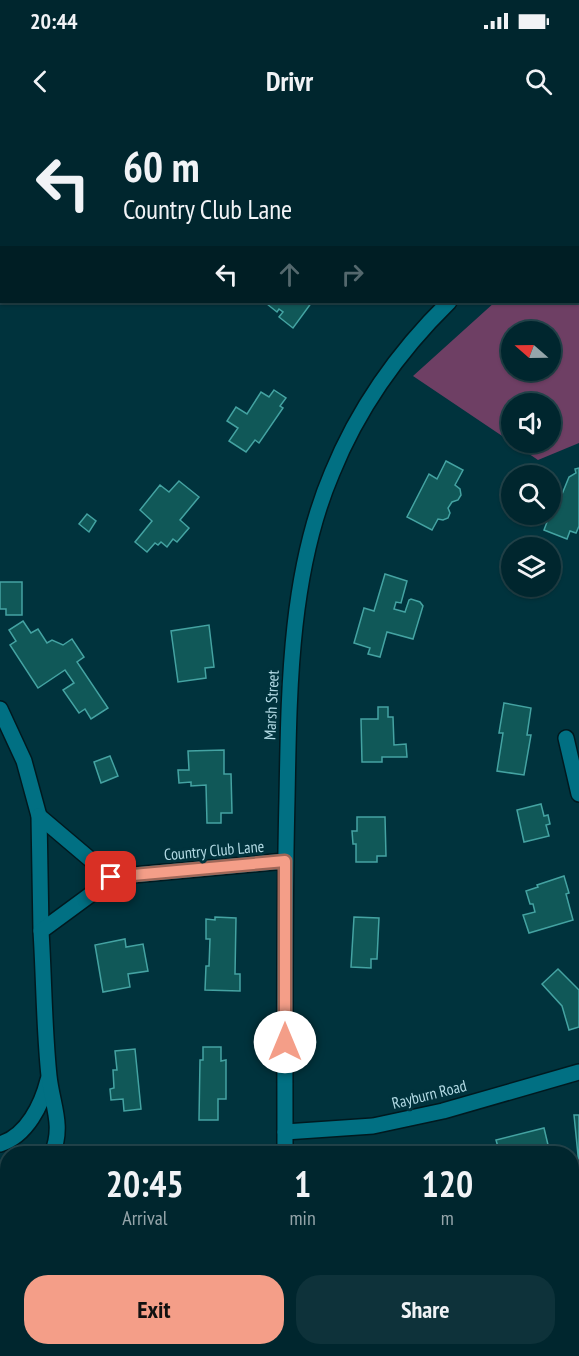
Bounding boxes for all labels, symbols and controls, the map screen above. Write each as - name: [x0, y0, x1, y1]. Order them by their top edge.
- text: 20:44: [30, 7, 78, 35]
- text: Drivr: [266, 64, 313, 98]
- icon: back: [24, 65, 57, 98]
- icon: search: [522, 65, 555, 98]
- text: 60 m: [123, 139, 200, 194]
- icon: left: [24, 144, 102, 222]
- text: Country Club Lane: [123, 192, 292, 226]
- icon: left: [210, 258, 243, 291]
- icon: ahead: [273, 258, 306, 291]
- icon: right: [336, 258, 369, 291]
- north arrow: [501, 321, 561, 381]
- map controls: [501, 321, 561, 597]
- button: sound: [501, 393, 561, 453]
- button: search: [501, 465, 561, 525]
- button: layers: [501, 537, 561, 597]
- street label: Marsh Street: [259, 669, 283, 740]
- street label: Country Club Lane: [163, 836, 265, 864]
- pin: [85, 851, 136, 902]
- icon: arrive: [94, 860, 127, 893]
- position arrow: [253, 1010, 317, 1074]
- street label: Rayburn Road: [390, 1075, 468, 1113]
- text: 20:45: [106, 1160, 184, 1207]
- text: 1: [294, 1160, 311, 1207]
- text: 120: [422, 1160, 473, 1207]
- text: Arrival: [122, 1205, 167, 1231]
- text: min: [290, 1205, 316, 1231]
- text: m: [441, 1205, 454, 1231]
- button: Exit: [24, 1275, 284, 1344]
- button: Share: [296, 1275, 555, 1344]

